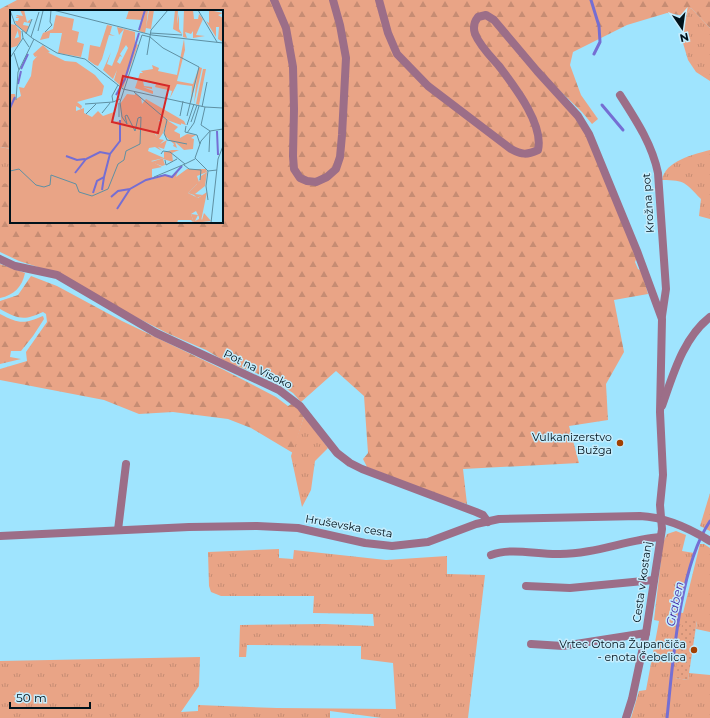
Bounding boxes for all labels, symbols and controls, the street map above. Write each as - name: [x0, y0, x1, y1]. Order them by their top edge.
- north arrow: [662, 8, 702, 48]
- inset map: [10, 10, 223, 223]
- text: N: [678, 30, 690, 46]
- street label: Krožna pot: [639, 172, 657, 233]
- street label: Pot na Visoko: [221, 346, 295, 392]
- place label: Vulkanizerstvo Bužga: [532, 430, 612, 457]
- marker: Vulkanizerstvo Bužga: [615, 438, 625, 448]
- street label: Hruševska cesta: [304, 511, 394, 541]
- street label: Cesta v kostanj: [629, 541, 655, 623]
- water label: Graben: [662, 580, 687, 628]
- place label: Vrtec Otona Župančiča - enota Čebelica: [559, 637, 686, 664]
- marker: Vrtec Otona Župančiča - enota Čebelica: [689, 645, 699, 655]
- scale bar: [10, 684, 90, 710]
- text: 50 m: [16, 690, 47, 705]

